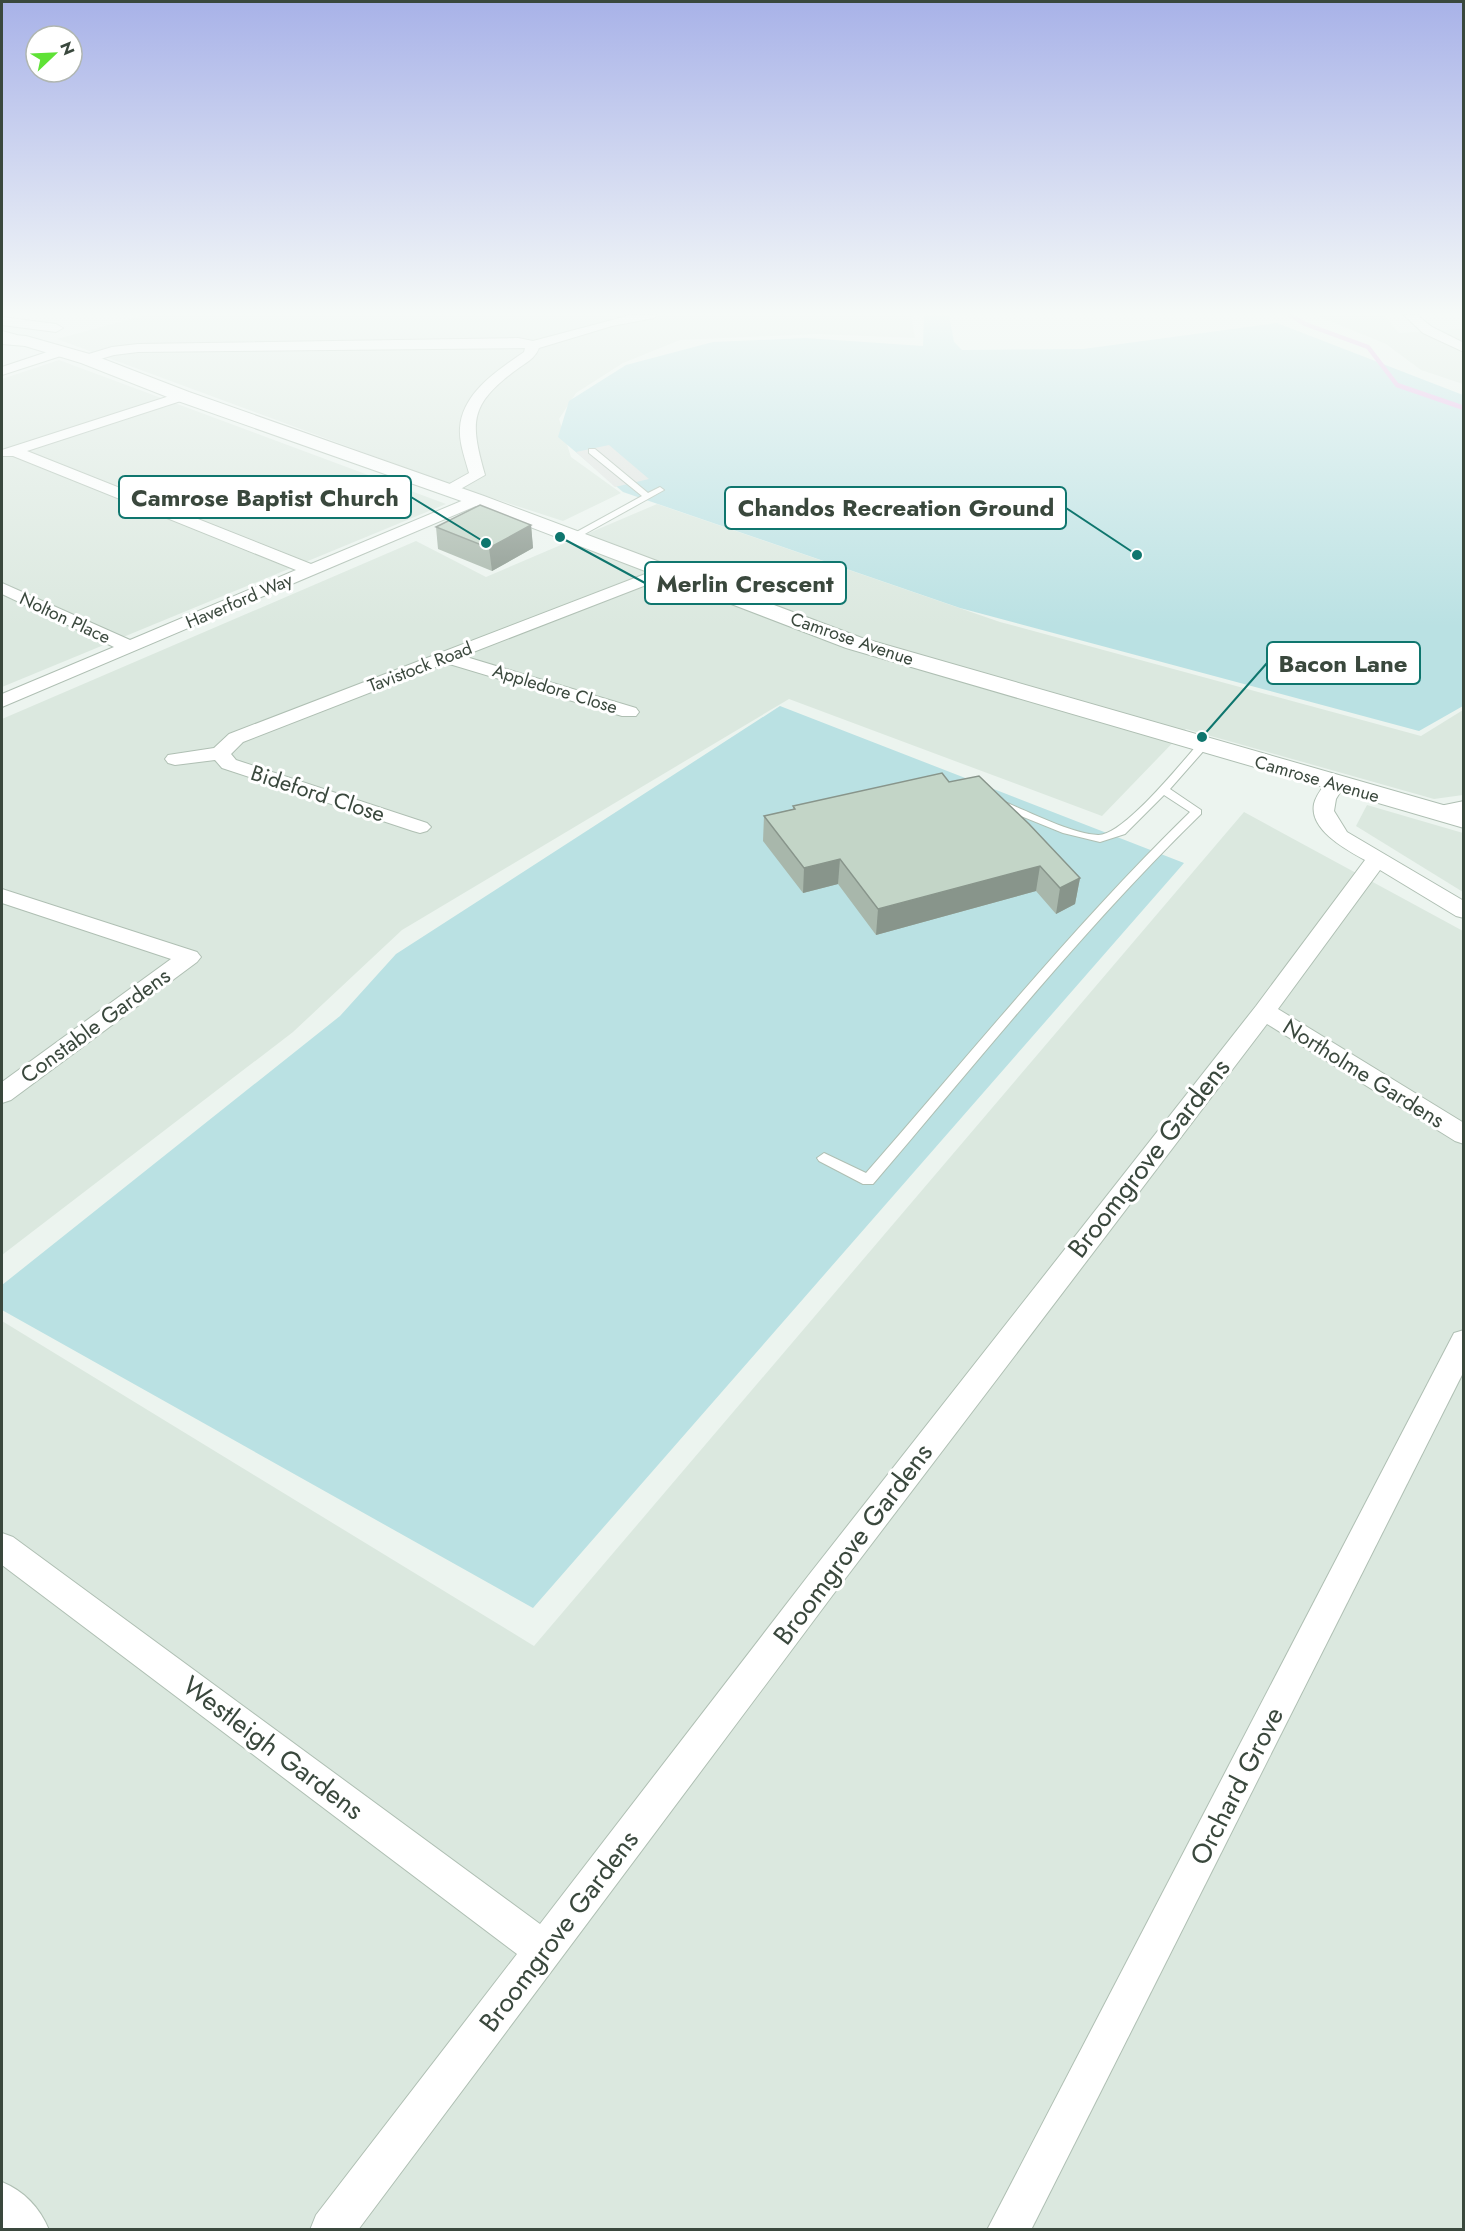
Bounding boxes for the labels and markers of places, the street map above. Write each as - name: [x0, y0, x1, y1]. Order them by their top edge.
- callout: Camrose Baptist Church: [119, 476, 411, 518]
- callout: Chandos Recreation Ground: [725, 487, 1066, 529]
- callout: Merlin Crescent: [645, 562, 846, 604]
- callout: Bacon Lane: [1267, 642, 1420, 684]

